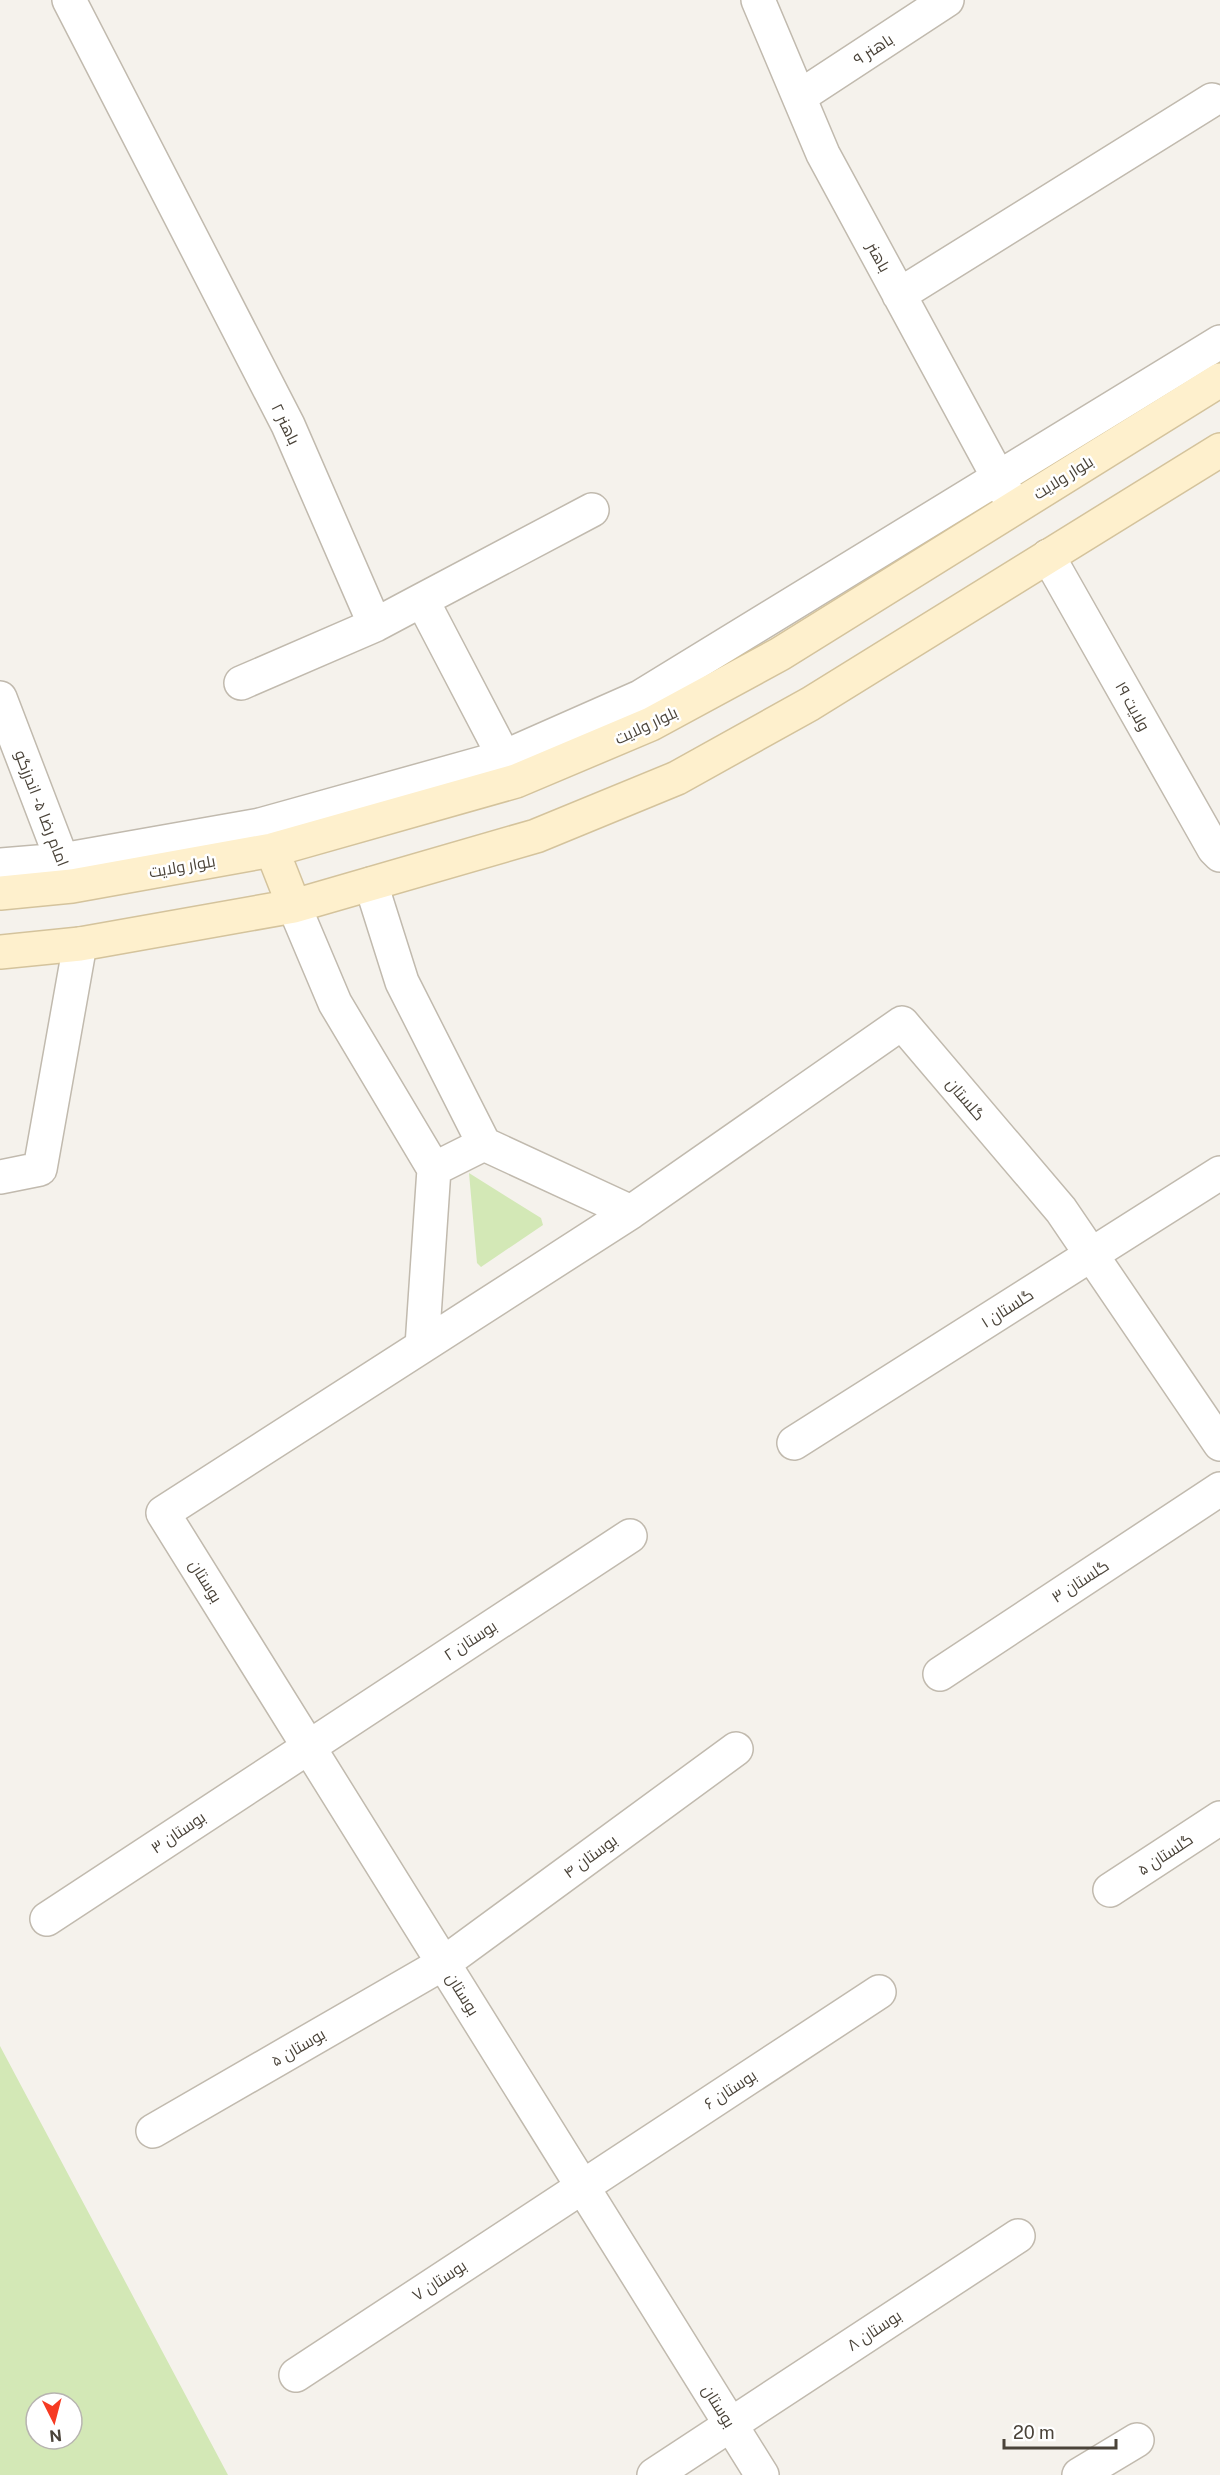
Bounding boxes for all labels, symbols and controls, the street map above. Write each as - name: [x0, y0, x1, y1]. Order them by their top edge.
- street label: باهنر ۹: [850, 30, 897, 69]
- street label: باهنر: [862, 238, 894, 276]
- street label: باهنر ۲: [267, 400, 304, 448]
- street label: بلوار ولایت: [1030, 452, 1097, 503]
- street label: ولایت ۱۹: [1111, 678, 1154, 734]
- street label: بلوار ولایت: [612, 703, 681, 748]
- street label: امام رضا ۵ - اندرزگو: [9, 747, 72, 870]
- street label: بلوار ولایت: [147, 851, 217, 882]
- street label: گلستان: [942, 1074, 989, 1125]
- street label: گلستان ۱: [977, 1285, 1038, 1333]
- street label: بوستان: [184, 1556, 226, 1607]
- street label: گلستان ۳: [1048, 1556, 1113, 1608]
- street label: بوستان ۲: [440, 1616, 501, 1665]
- street label: بوستان ۳: [147, 1807, 210, 1858]
- street label: گلستان ۵: [1134, 1830, 1197, 1880]
- street label: بوستان ۴: [560, 1831, 621, 1883]
- street label: بوستان: [441, 1969, 483, 2020]
- street label: بوستان ۵: [268, 2024, 329, 2071]
- street label: بوستان ۶: [701, 2066, 760, 2114]
- street label: بوستان ۷: [409, 2256, 470, 2306]
- street label: بوستان ۸: [844, 2306, 905, 2356]
- street label: بوستان: [697, 2381, 739, 2432]
- north arrow: [24, 2391, 84, 2451]
- scale bar: [1004, 2412, 1116, 2450]
- text: 20 m: [1013, 2422, 1055, 2443]
- text: N: [48, 2425, 63, 2446]

